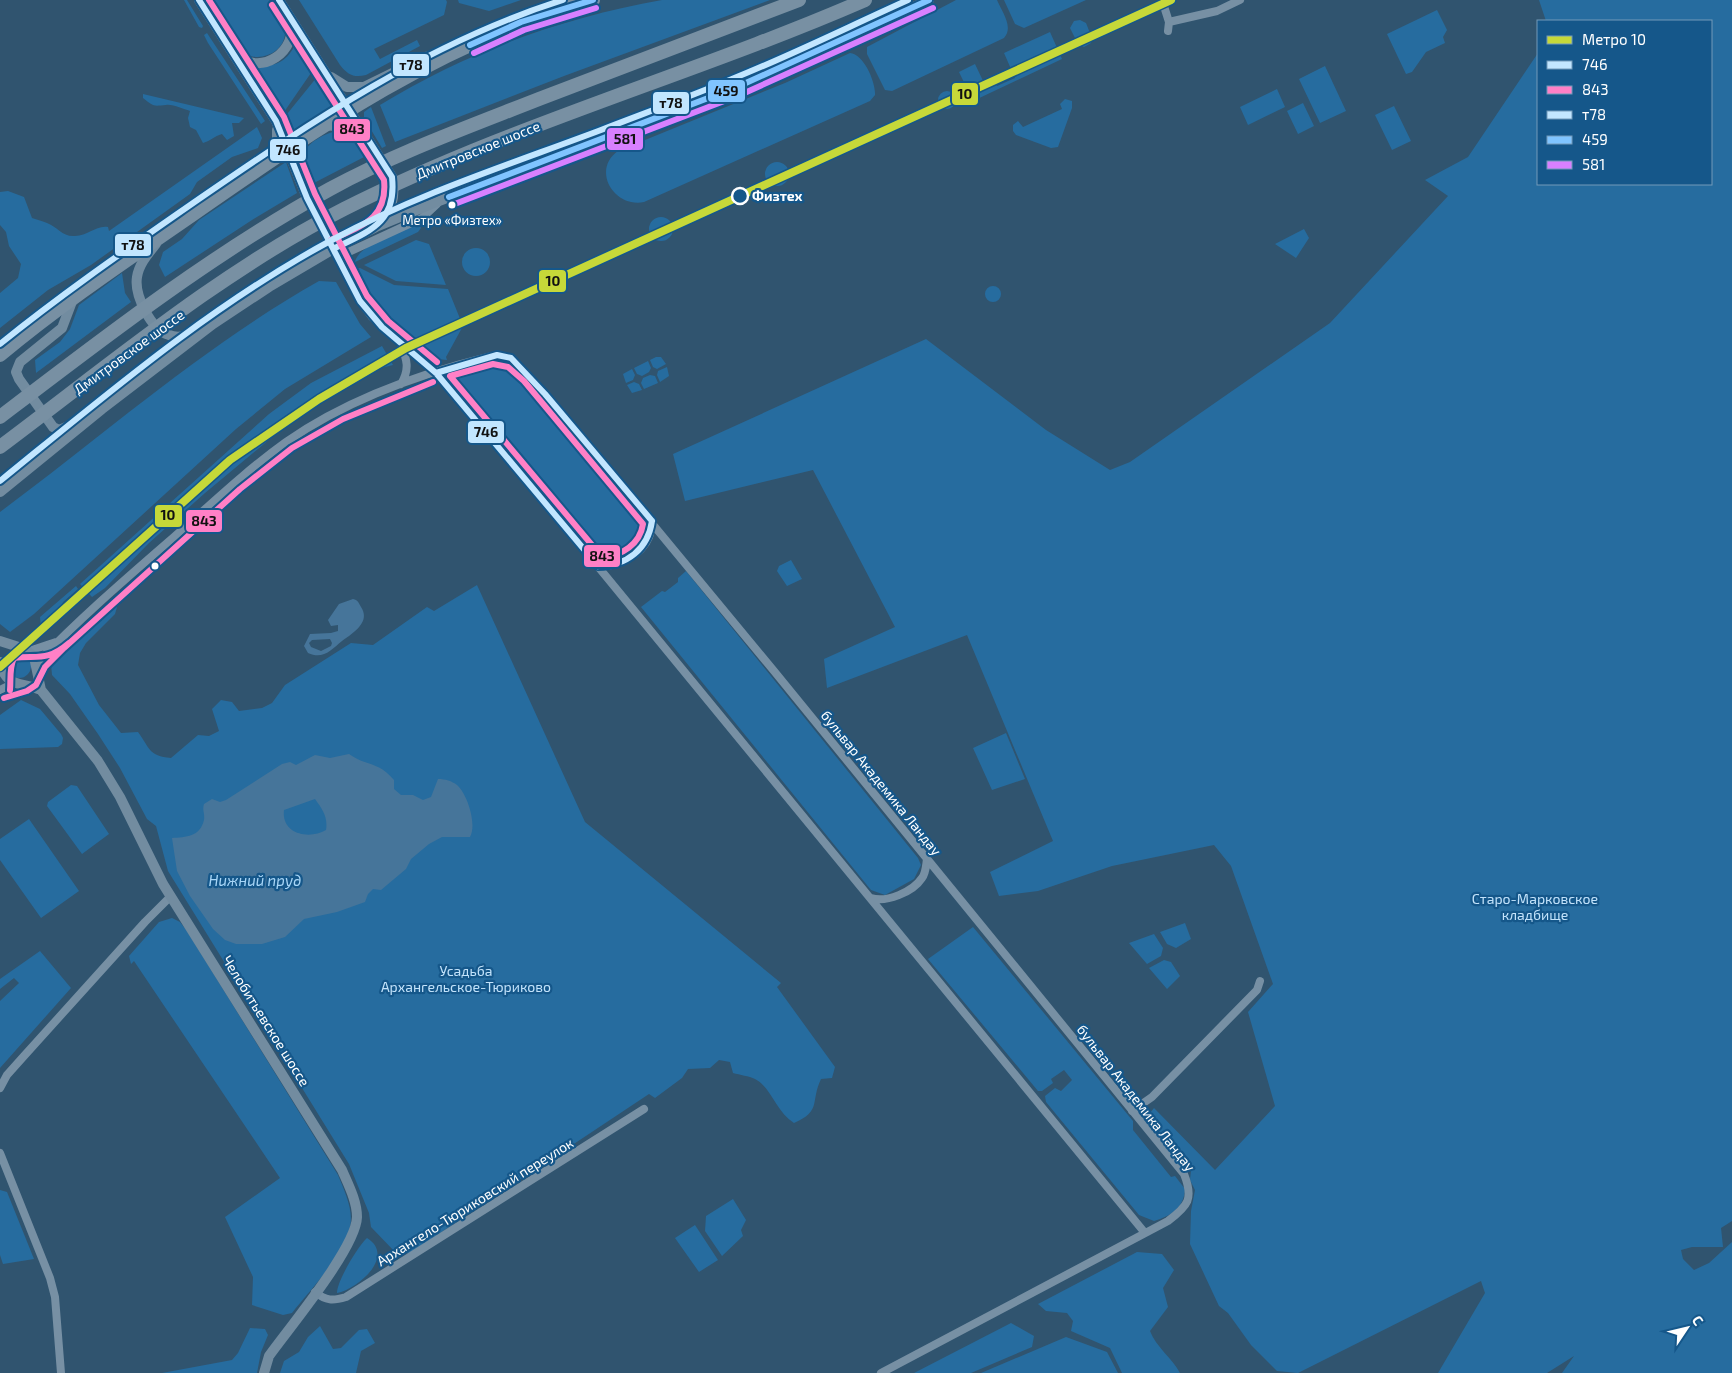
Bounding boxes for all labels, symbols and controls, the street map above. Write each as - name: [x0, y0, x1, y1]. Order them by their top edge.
- legend: [1537, 20, 1712, 185]
- text: Метро 10: [1582, 30, 1646, 48]
- line badge: т78: [392, 53, 430, 77]
- text: 746: [1582, 55, 1608, 73]
- text: т78: [399, 56, 423, 73]
- line badge: 459: [707, 79, 746, 103]
- text: 843: [1582, 80, 1609, 98]
- text: 459: [714, 82, 738, 99]
- line badge: 10: [951, 82, 979, 106]
- text: 10: [958, 85, 973, 102]
- line badge: т78: [652, 91, 690, 115]
- text: т78: [659, 94, 683, 111]
- text: т78: [1582, 105, 1606, 123]
- street label: Дмитровское шоссе: [413, 117, 542, 182]
- line badge: 843: [333, 118, 371, 142]
- text: 843: [339, 120, 365, 137]
- line badge: 581: [606, 127, 644, 151]
- text: 581: [614, 130, 636, 147]
- text: 459: [1582, 130, 1608, 148]
- line badge: 746: [269, 138, 307, 162]
- text: 746: [276, 141, 300, 158]
- text: 581: [1582, 155, 1605, 173]
- marker: Физтех: [731, 187, 749, 205]
- place label: Физтех: [752, 187, 803, 204]
- marker: Метро «Физтех»: [447, 200, 457, 210]
- place label: Метро «Физтех»: [402, 212, 502, 228]
- line badge: т78: [114, 233, 152, 257]
- text: т78: [121, 236, 145, 253]
- line badge: 10: [538, 269, 567, 293]
- text: 10: [546, 272, 561, 289]
- street label: Дмитровское шоссе: [70, 306, 187, 397]
- line badge: 746: [467, 420, 505, 444]
- text: 746: [474, 423, 498, 440]
- line badge: 10: [154, 504, 183, 528]
- text: 10: [161, 506, 176, 523]
- line badge: 843: [185, 509, 223, 533]
- text: 843: [191, 512, 217, 529]
- line badge: 843: [583, 544, 621, 568]
- text: 843: [589, 547, 615, 564]
- unlabelled marker: [150, 561, 160, 571]
- street label: бульвар Академика Ландау: [818, 707, 946, 859]
- water label: Нижний пруд: [209, 871, 301, 889]
- park label: Старо-Марковское кладбище: [1472, 890, 1598, 923]
- street label: Челобитьевское шоссе: [219, 952, 314, 1089]
- park label: Усадьба Архангельское-Тюриково: [381, 962, 551, 995]
- street label: бульвар Академика Ландау: [1074, 1021, 1199, 1175]
- street label: Архангело-Тюриковский переулок: [373, 1134, 577, 1269]
- north arrow: [1662, 1303, 1712, 1353]
- text: С: [1689, 1312, 1707, 1329]

